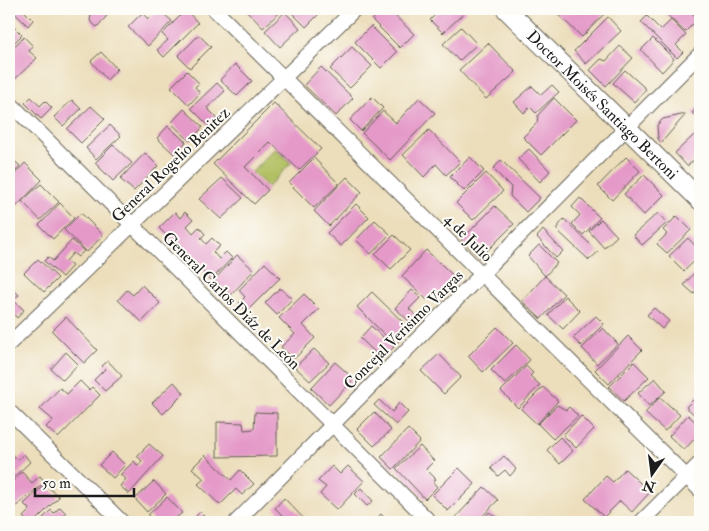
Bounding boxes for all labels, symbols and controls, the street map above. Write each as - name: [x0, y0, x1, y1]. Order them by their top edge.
- street label: Doctor Moisés Santiago Bertoni: [522, 26, 682, 184]
- street label: General Rogelio Benitez: [107, 103, 234, 227]
- street label: 4 de Julio: [439, 209, 497, 267]
- street label: General Carlos Diáz de León: [158, 228, 304, 374]
- street label: Concejal Verisimo Vargas: [340, 266, 468, 394]
- north arrow: [626, 448, 676, 498]
- scale bar: [35, 466, 134, 498]
- text: 50 m: [42, 474, 71, 493]
- text: N: [640, 476, 658, 496]

